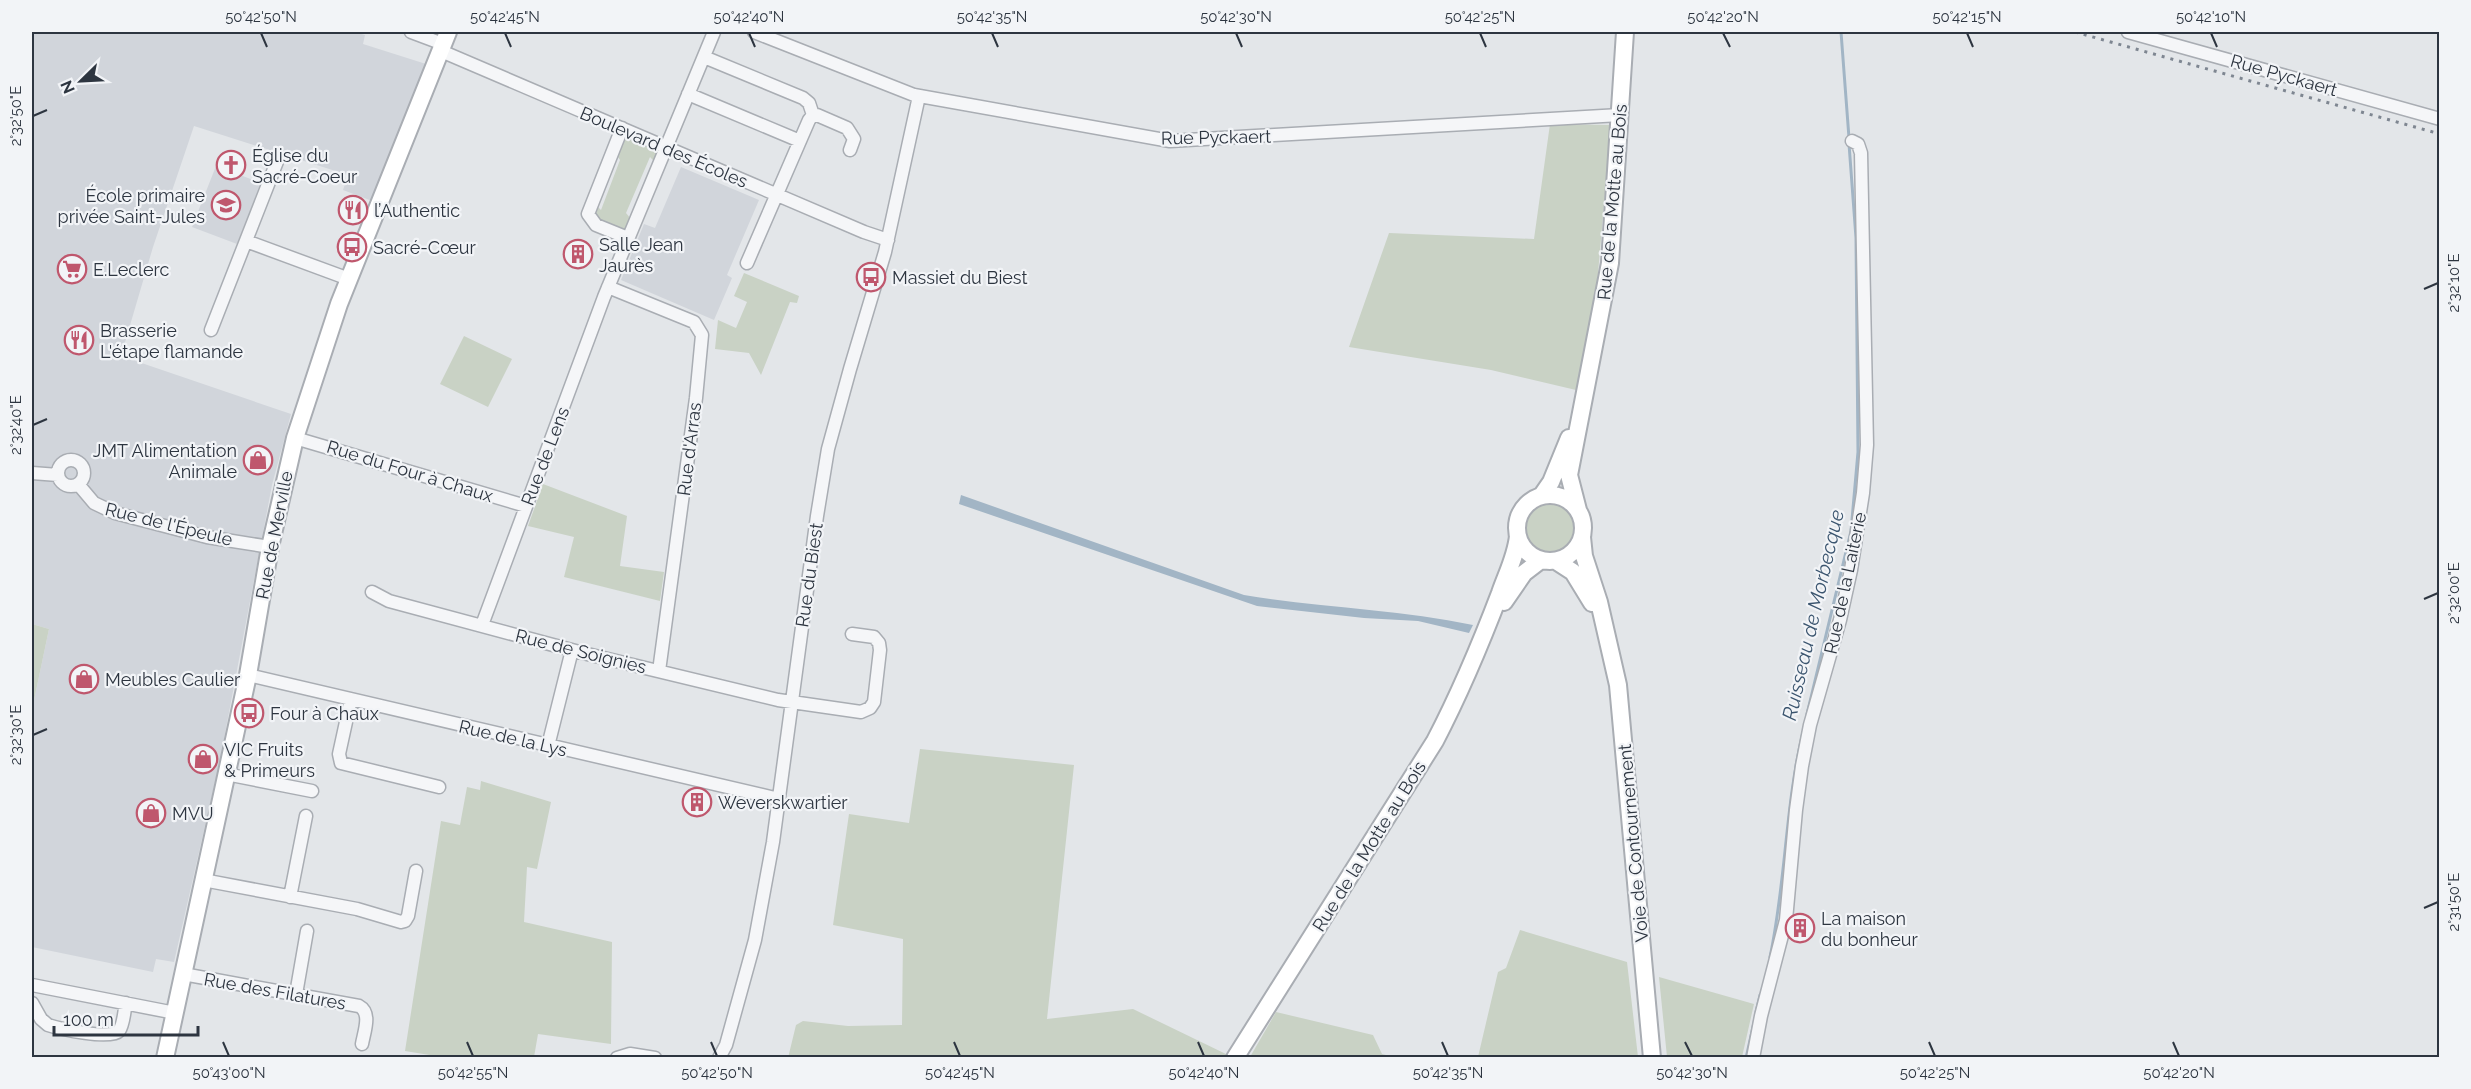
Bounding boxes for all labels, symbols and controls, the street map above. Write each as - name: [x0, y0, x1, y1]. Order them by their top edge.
- text: 50°42'50"N: [225, 8, 297, 26]
- text: 50°42'45"N: [470, 8, 540, 26]
- text: 50°42'40"N: [714, 8, 784, 26]
- text: 50°42'35"N: [957, 8, 1027, 26]
- text: 50°42'30"N: [1200, 8, 1272, 26]
- text: 50°42'25"N: [1445, 8, 1515, 26]
- text: 50°42'20"N: [1687, 8, 1759, 26]
- text: 50°42'15"N: [1932, 8, 2002, 26]
- text: 50°42'10"N: [2176, 8, 2246, 26]
- street label: Rue Pyckaert: [2228, 50, 2340, 100]
- north arrow: [51, 51, 111, 111]
- text: N: [57, 77, 79, 96]
- text: 2°32'50"E: [7, 86, 25, 146]
- street label: Boulevard des Écoles: [577, 101, 752, 192]
- street label: Rue de la Motte au Bois: [1593, 103, 1631, 301]
- street label: Rue Pyckaert: [1161, 126, 1271, 148]
- place label: Église du Sacré-Coeur: [252, 144, 358, 187]
- church icon: Église du Sacré-Coeur: [215, 149, 247, 181]
- place label: École primaire privée Saint-Jules: [58, 184, 205, 227]
- school or university icon: École primaire privée Saint-Jules: [210, 189, 242, 221]
- restaurant icon: l’Authentic: [337, 194, 369, 226]
- place label: l’Authentic: [374, 200, 460, 221]
- bus stop icon: Sacré-Cœur: [336, 231, 368, 263]
- place label: Salle Jean Jaurès: [599, 234, 684, 276]
- place label: Sacré-Cœur: [373, 237, 476, 258]
- building icon: Salle Jean Jaurès: [562, 238, 594, 270]
- supermarket icon: E.Leclerc: [56, 253, 88, 285]
- text: 2°32'10"E: [2445, 253, 2463, 313]
- place label: E.Leclerc: [93, 259, 170, 280]
- bus stop icon: Massiet du Biest: [855, 261, 887, 293]
- place label: Massiet du Biest: [892, 267, 1028, 288]
- place label: Brasserie L'étape flamande: [100, 320, 244, 362]
- restaurant icon: Brasserie L'étape flamande: [63, 324, 95, 356]
- text: 2°32'40"E: [7, 395, 25, 455]
- street label: Rue d'Arras: [673, 401, 705, 497]
- street label: Rue de Lens: [517, 403, 574, 508]
- street label: Rue du Four à Chaux: [324, 436, 496, 506]
- place label: JMT Alimentation Animale: [93, 440, 237, 482]
- shop icon: JMT Alimentation Animale: [242, 444, 274, 476]
- street label: Rue de Merville: [251, 469, 297, 601]
- street label: Rue de l'Épeule: [103, 497, 236, 550]
- water label: Ruisseau de Morbecque: [1777, 507, 1849, 723]
- street label: Rue de la Laiterie: [1820, 510, 1870, 656]
- street label: Rue du Biest: [791, 521, 827, 629]
- text: 2°32'00"E: [2445, 562, 2463, 624]
- street label: Rue de Soignies: [513, 625, 649, 677]
- shop icon: Meubles Caulier: [68, 663, 100, 695]
- place label: Meubles Caulier: [105, 669, 241, 690]
- bus stop icon: Four à Chaux: [233, 697, 265, 729]
- place label: Four à Chaux: [270, 703, 379, 724]
- text: 2°32'30"E: [7, 705, 25, 765]
- street label: Rue de la Lys: [457, 715, 569, 761]
- place label: VIC Fruits & Primeurs: [224, 739, 315, 781]
- shop icon: VIC Fruits & Primeurs: [187, 743, 219, 775]
- street label: Voie de Contournement: [1614, 743, 1652, 943]
- street label: Rue de la Motte au Bois: [1308, 757, 1430, 935]
- building icon: Weverskwartier: [681, 786, 713, 818]
- place label: Weverskwartier: [718, 792, 848, 813]
- shop icon: MVU: [135, 797, 167, 829]
- place label: MVU: [172, 803, 214, 824]
- text: 2°31'50"E: [2445, 873, 2463, 931]
- place label: La maison du bonheur: [1821, 908, 1919, 950]
- building icon: La maison du bonheur: [1784, 912, 1816, 944]
- street label: Rue des Filatures: [202, 968, 348, 1014]
- scale bar: [54, 999, 198, 1037]
- text: 100 m: [63, 1009, 114, 1030]
- text: 50°43'00"N: [193, 1064, 266, 1082]
- text: 50°42'55"N: [438, 1064, 508, 1082]
- text: 50°42'50"N: [681, 1064, 753, 1082]
- text: 50°42'45"N: [925, 1064, 995, 1082]
- text: 50°42'40"N: [1169, 1064, 1239, 1082]
- text: 50°42'35"N: [1413, 1064, 1483, 1082]
- text: 50°42'30"N: [1656, 1064, 1728, 1082]
- text: 50°42'25"N: [1900, 1064, 1970, 1082]
- text: 50°42'20"N: [2143, 1064, 2215, 1082]

